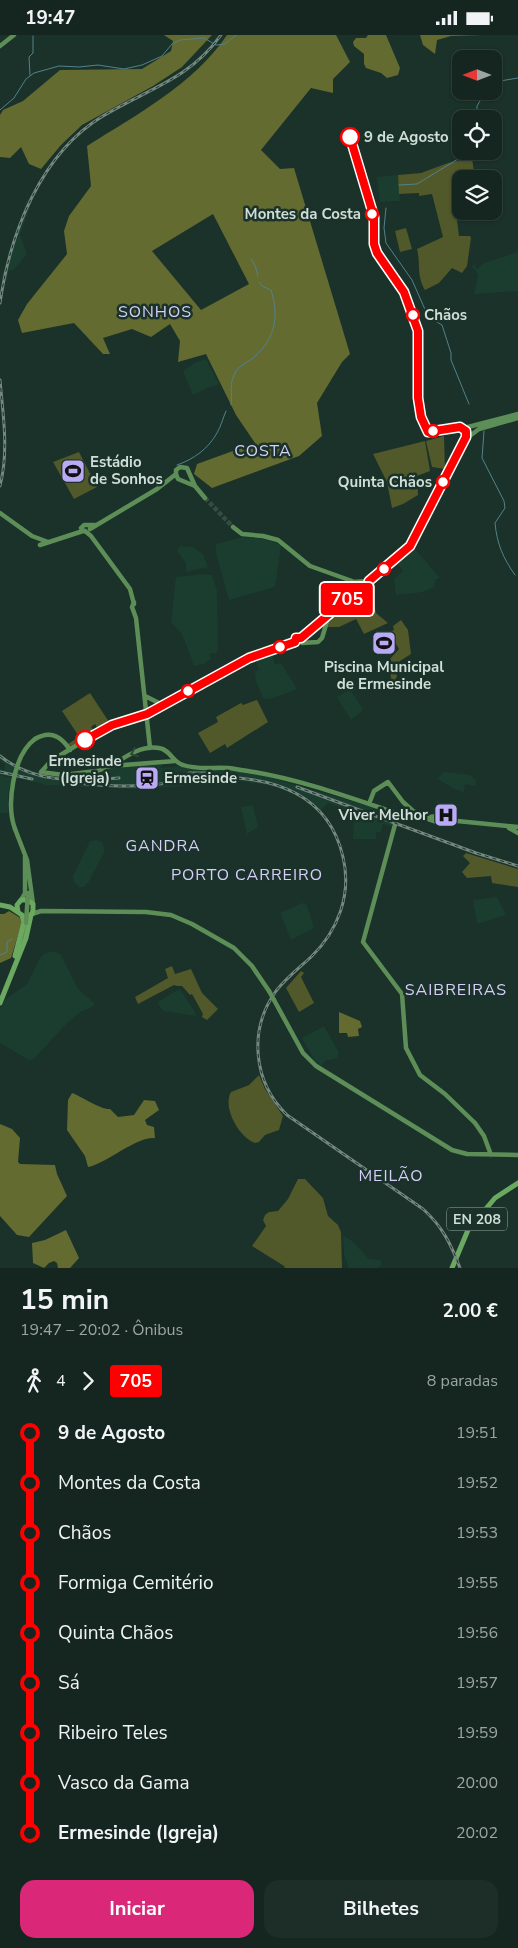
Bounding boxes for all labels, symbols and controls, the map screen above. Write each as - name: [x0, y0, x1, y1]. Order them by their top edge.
- text: 19:47: [25, 5, 75, 31]
- north arrow: [452, 50, 502, 100]
- map controls: [452, 50, 502, 220]
- button: locate: [452, 110, 502, 160]
- marker: 9 de Agosto: [340, 127, 360, 147]
- place label: 9 de Agosto: [364, 127, 449, 147]
- button: layers: [452, 170, 502, 220]
- place label: Montes da Costa: [245, 204, 361, 224]
- marker: Montes da Costa: [365, 207, 379, 221]
- district label: SONHOS: [118, 301, 192, 323]
- place label: Chãos: [424, 305, 467, 325]
- marker: Chãos: [406, 308, 420, 322]
- unlabelled marker: [426, 424, 440, 438]
- district label: COSTA: [234, 440, 292, 462]
- place label: Estádio de Sonhos: [90, 452, 163, 489]
- sports icon: Estádio de Sonhos: [60, 458, 86, 484]
- place label: Quinta Chãos: [338, 472, 432, 492]
- marker: Quinta Chãos: [436, 475, 450, 489]
- unlabelled marker: [377, 562, 391, 576]
- line badge: 705: [318, 583, 376, 615]
- text: 705: [331, 587, 363, 611]
- sports icon: Piscina Municipal de Ermesinde: [371, 630, 397, 656]
- unlabelled marker: [273, 640, 287, 654]
- place label: Piscina Municipal de Ermesinde: [324, 657, 444, 694]
- unlabelled marker: [181, 684, 195, 698]
- marker: Ermesinde (Igreja): [75, 730, 95, 750]
- one-way arrow: [130, 747, 139, 757]
- place label: Ermesinde (Igreja): [48, 751, 122, 788]
- station icon: Ermesinde: [134, 765, 160, 791]
- place label: Ermesinde: [164, 768, 237, 788]
- hospital icon: Viver Melhor: [433, 802, 459, 828]
- place label: Viver Melhor: [337, 805, 428, 825]
- district label: GANDRA: [125, 835, 201, 857]
- district label: PORTO CARREIRO: [171, 864, 323, 886]
- district label: SAIBREIRAS: [405, 979, 507, 1001]
- district label: MEILÃO: [358, 1165, 424, 1187]
- road number: EN 208: [447, 1207, 507, 1231]
- text: 15 min: [20, 1281, 109, 1319]
- text: 2.00 €: [443, 1298, 498, 1324]
- text: 19:47 – 20:02 · Ônibus: [20, 1319, 183, 1341]
- icon: walk: [20, 1367, 48, 1395]
- icon: forward: [74, 1367, 102, 1395]
- text: 705: [120, 1369, 152, 1393]
- text: 4: [56, 1370, 66, 1392]
- text: 8 paradas: [427, 1370, 498, 1392]
- text: 9 de Agosto: [58, 1420, 165, 1446]
- text: 19:51: [456, 1422, 498, 1444]
- text: Montes da Costa: [58, 1470, 201, 1496]
- text: 19:52: [456, 1472, 498, 1494]
- text: Chãos: [58, 1520, 111, 1546]
- text: 19:53: [456, 1522, 498, 1544]
- text: Formiga Cemitério: [58, 1570, 214, 1596]
- text: 19:55: [456, 1572, 498, 1594]
- text: Quinta Chãos: [58, 1620, 173, 1646]
- text: 19:56: [456, 1622, 498, 1644]
- text: Sá: [58, 1670, 80, 1696]
- text: 19:57: [456, 1672, 498, 1694]
- text: Ribeiro Teles: [58, 1720, 168, 1746]
- text: 19:59: [456, 1722, 498, 1744]
- text: Vasco da Gama: [58, 1770, 190, 1796]
- text: 20:00: [456, 1772, 498, 1794]
- text: Ermesinde (Igreja): [58, 1820, 219, 1846]
- text: 20:02: [456, 1822, 498, 1844]
- button: Iniciar: [20, 1880, 254, 1938]
- button: Bilhetes: [264, 1880, 498, 1938]

